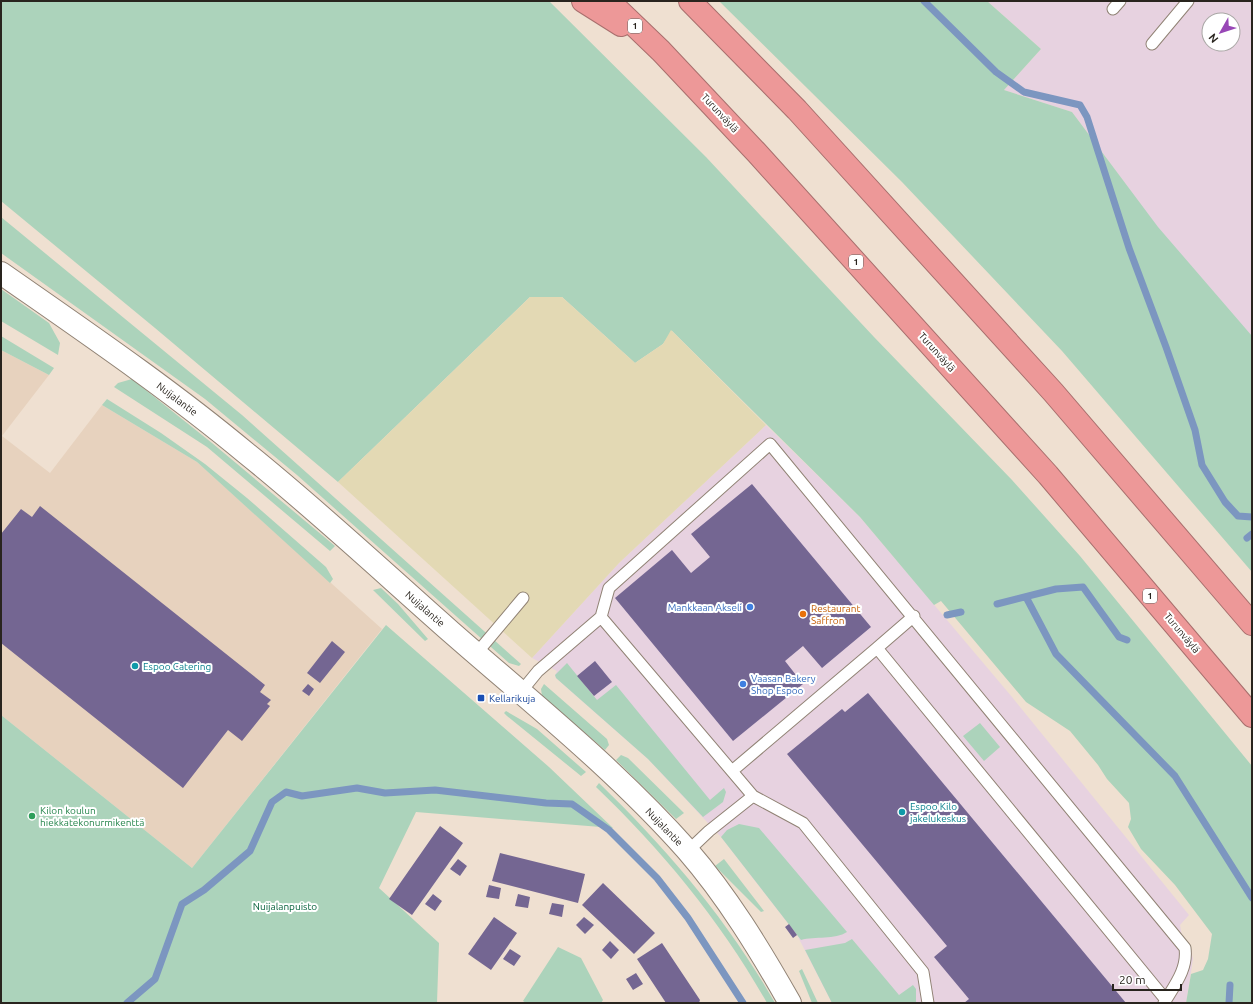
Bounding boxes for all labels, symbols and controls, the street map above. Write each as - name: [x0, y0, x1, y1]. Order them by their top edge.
- north arrow: [1201, 12, 1241, 52]
- road number: 1: [628, 19, 642, 33]
- text: N: [1206, 31, 1220, 45]
- street label: Turunväylä: [699, 91, 741, 135]
- road number: 1: [849, 255, 863, 269]
- street label: Turunväylä: [917, 330, 957, 374]
- street label: Nuijalantie: [154, 380, 200, 418]
- street label: Nuijalantie: [403, 589, 447, 629]
- road number: 1: [1143, 589, 1157, 603]
- place label: Mankkaan Akseli: [668, 602, 742, 613]
- marker: Mankkaan Akseli: [745, 602, 755, 612]
- place label: Restaurant Saffron: [811, 603, 860, 626]
- marker: Restaurant Saffron: [798, 609, 808, 619]
- street label: Turunväylä: [1162, 611, 1202, 655]
- marker: Espoo Catering: [130, 661, 140, 671]
- place label: Espoo Catering: [143, 661, 211, 672]
- place label: Vaasan Bakery Shop Espoo: [751, 673, 816, 696]
- marker: Vaasan Bakery Shop Espoo: [738, 679, 748, 689]
- marker: Kellarikuja: [476, 693, 486, 703]
- place label: Kellarikuja: [489, 693, 535, 704]
- place label: Espoo Kilo jakelukeskus: [909, 801, 966, 824]
- place label: Kilon koulun hiekkatekonurmikenttä: [40, 805, 144, 828]
- street label: Nuijalantie: [643, 806, 685, 848]
- marker: Espoo Kilo jakelukeskus: [897, 807, 907, 817]
- marker: Kilon koulun hiekkatekonurmikenttä: [27, 811, 37, 821]
- park label: Nuijalanpuisto: [253, 901, 317, 912]
- scale bar: [1113, 966, 1181, 992]
- text: 20 m: [1119, 973, 1146, 986]

